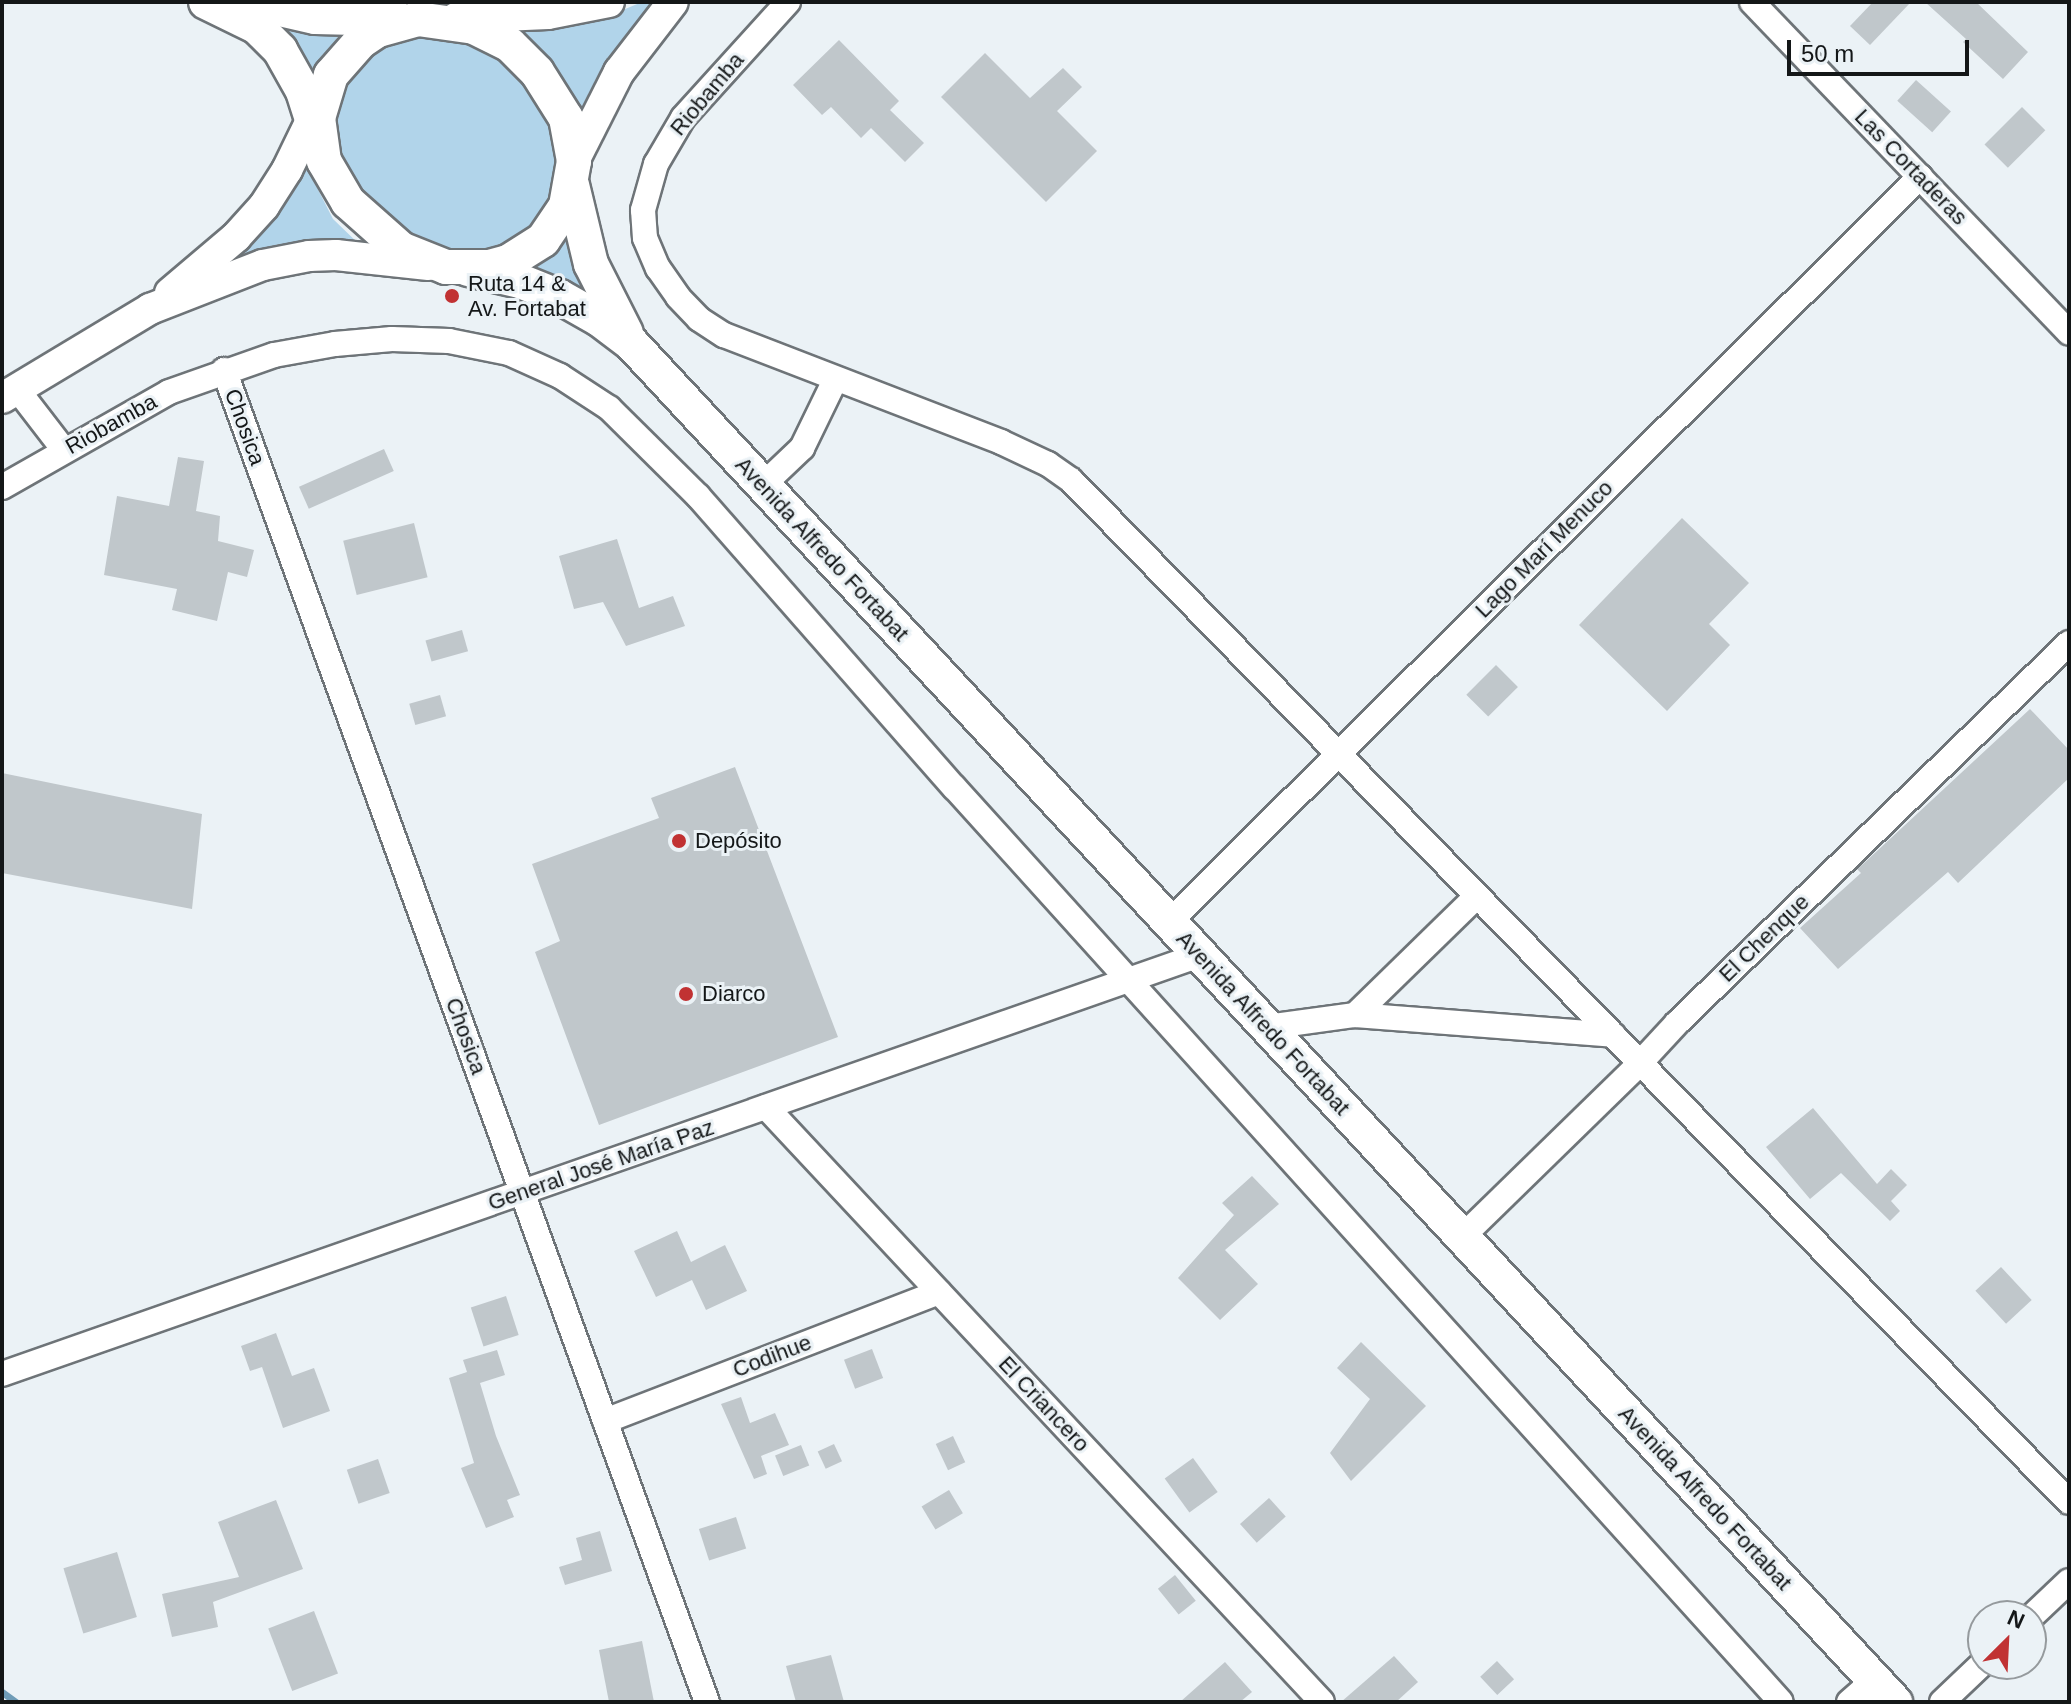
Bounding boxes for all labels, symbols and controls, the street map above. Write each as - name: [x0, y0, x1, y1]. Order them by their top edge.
- scale bar: [1791, 24, 1973, 74]
- text: 50 m: [1801, 40, 1854, 67]
- street label: Riobamba: [665, 47, 749, 141]
- street label: Las Cortaderas: [1849, 104, 1973, 230]
- place label: Ruta 14 & Av. Fortabat: [468, 270, 586, 322]
- marker: Ruta 14 & Av. Fortabat: [443, 287, 461, 305]
- street label: Chosica: [219, 385, 271, 469]
- street label: Riobamba: [61, 388, 161, 460]
- street label: Avenida Alfredo Fortabat: [729, 451, 915, 647]
- street label: Lago Marí Menuco: [1470, 475, 1618, 623]
- place label: Depósito: [695, 828, 782, 854]
- marker: Depósito: [670, 832, 688, 850]
- street label: El Chenque: [1713, 889, 1815, 987]
- street label: Avenida Alfredo Fortabat: [1170, 925, 1356, 1121]
- place label: Diarco: [702, 981, 766, 1007]
- marker: Diarco: [677, 985, 695, 1003]
- street label: Chosica: [440, 994, 492, 1078]
- street label: General José María Paz: [485, 1114, 717, 1216]
- street label: Codihue: [729, 1329, 815, 1383]
- street label: El Criancero: [993, 1351, 1095, 1457]
- street label: Avenida Alfredo Fortabat: [1612, 1400, 1798, 1596]
- north arrow: [1967, 1600, 2047, 1680]
- text: N: [2004, 1605, 2028, 1634]

